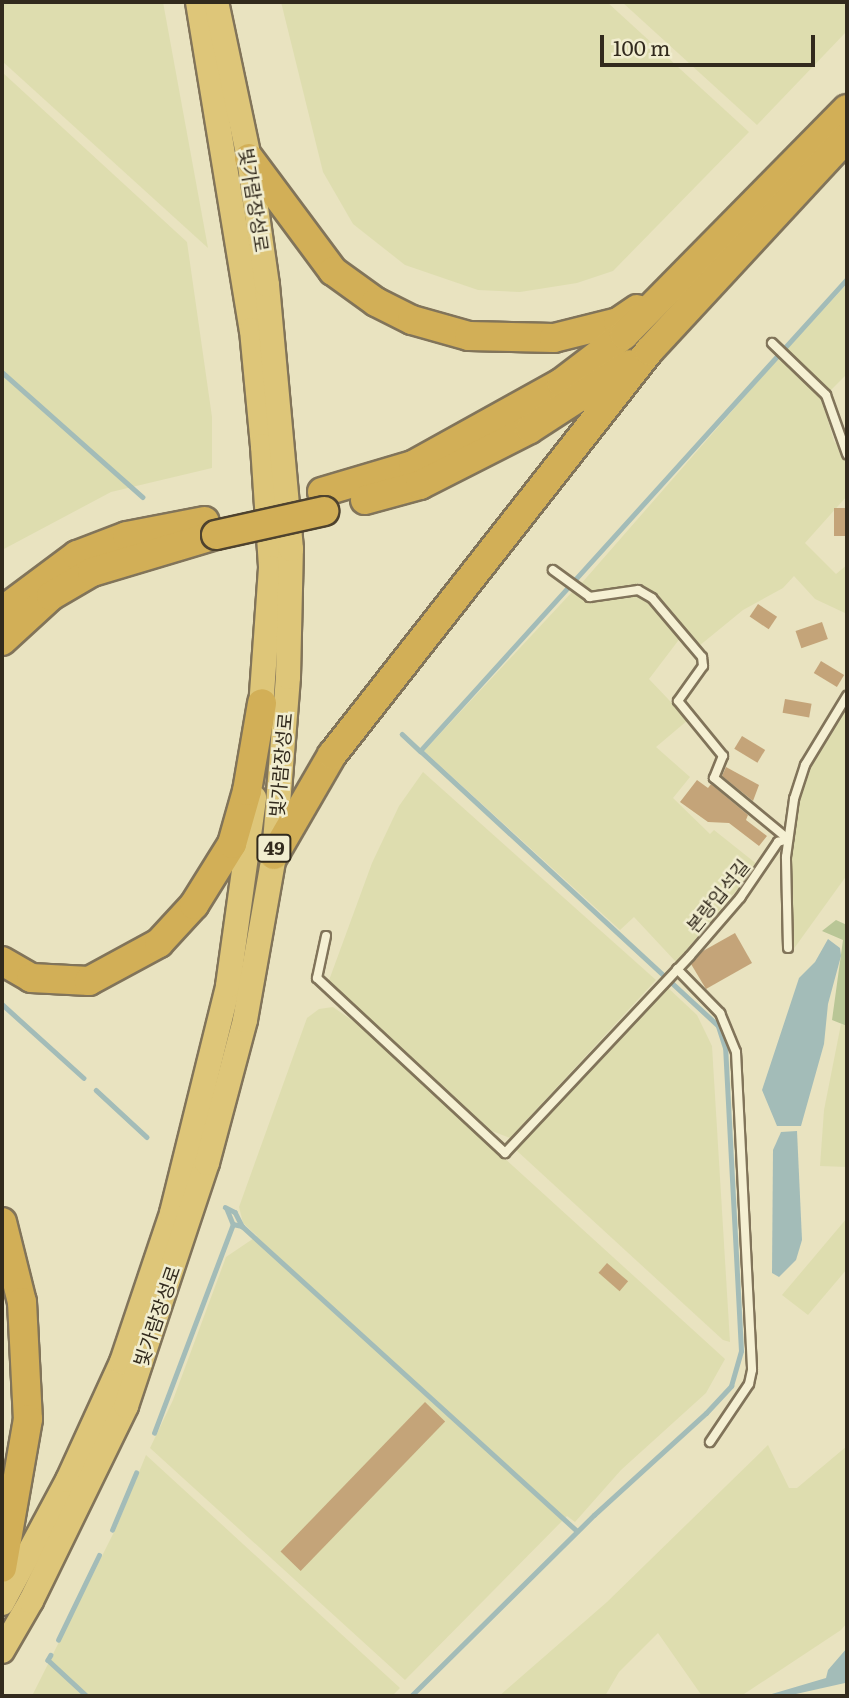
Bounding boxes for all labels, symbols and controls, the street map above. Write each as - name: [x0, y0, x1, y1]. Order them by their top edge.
- scale bar: [604, 21, 819, 65]
- text: 100 m: [613, 31, 670, 62]
- street label: 빛가람장성로: [235, 146, 273, 254]
- street label: 빛가람장성로: [265, 712, 297, 818]
- road number: 49: [255, 834, 293, 862]
- street label: 본량입석길: [682, 855, 754, 937]
- street label: 빛가람장성로: [129, 1263, 185, 1369]

